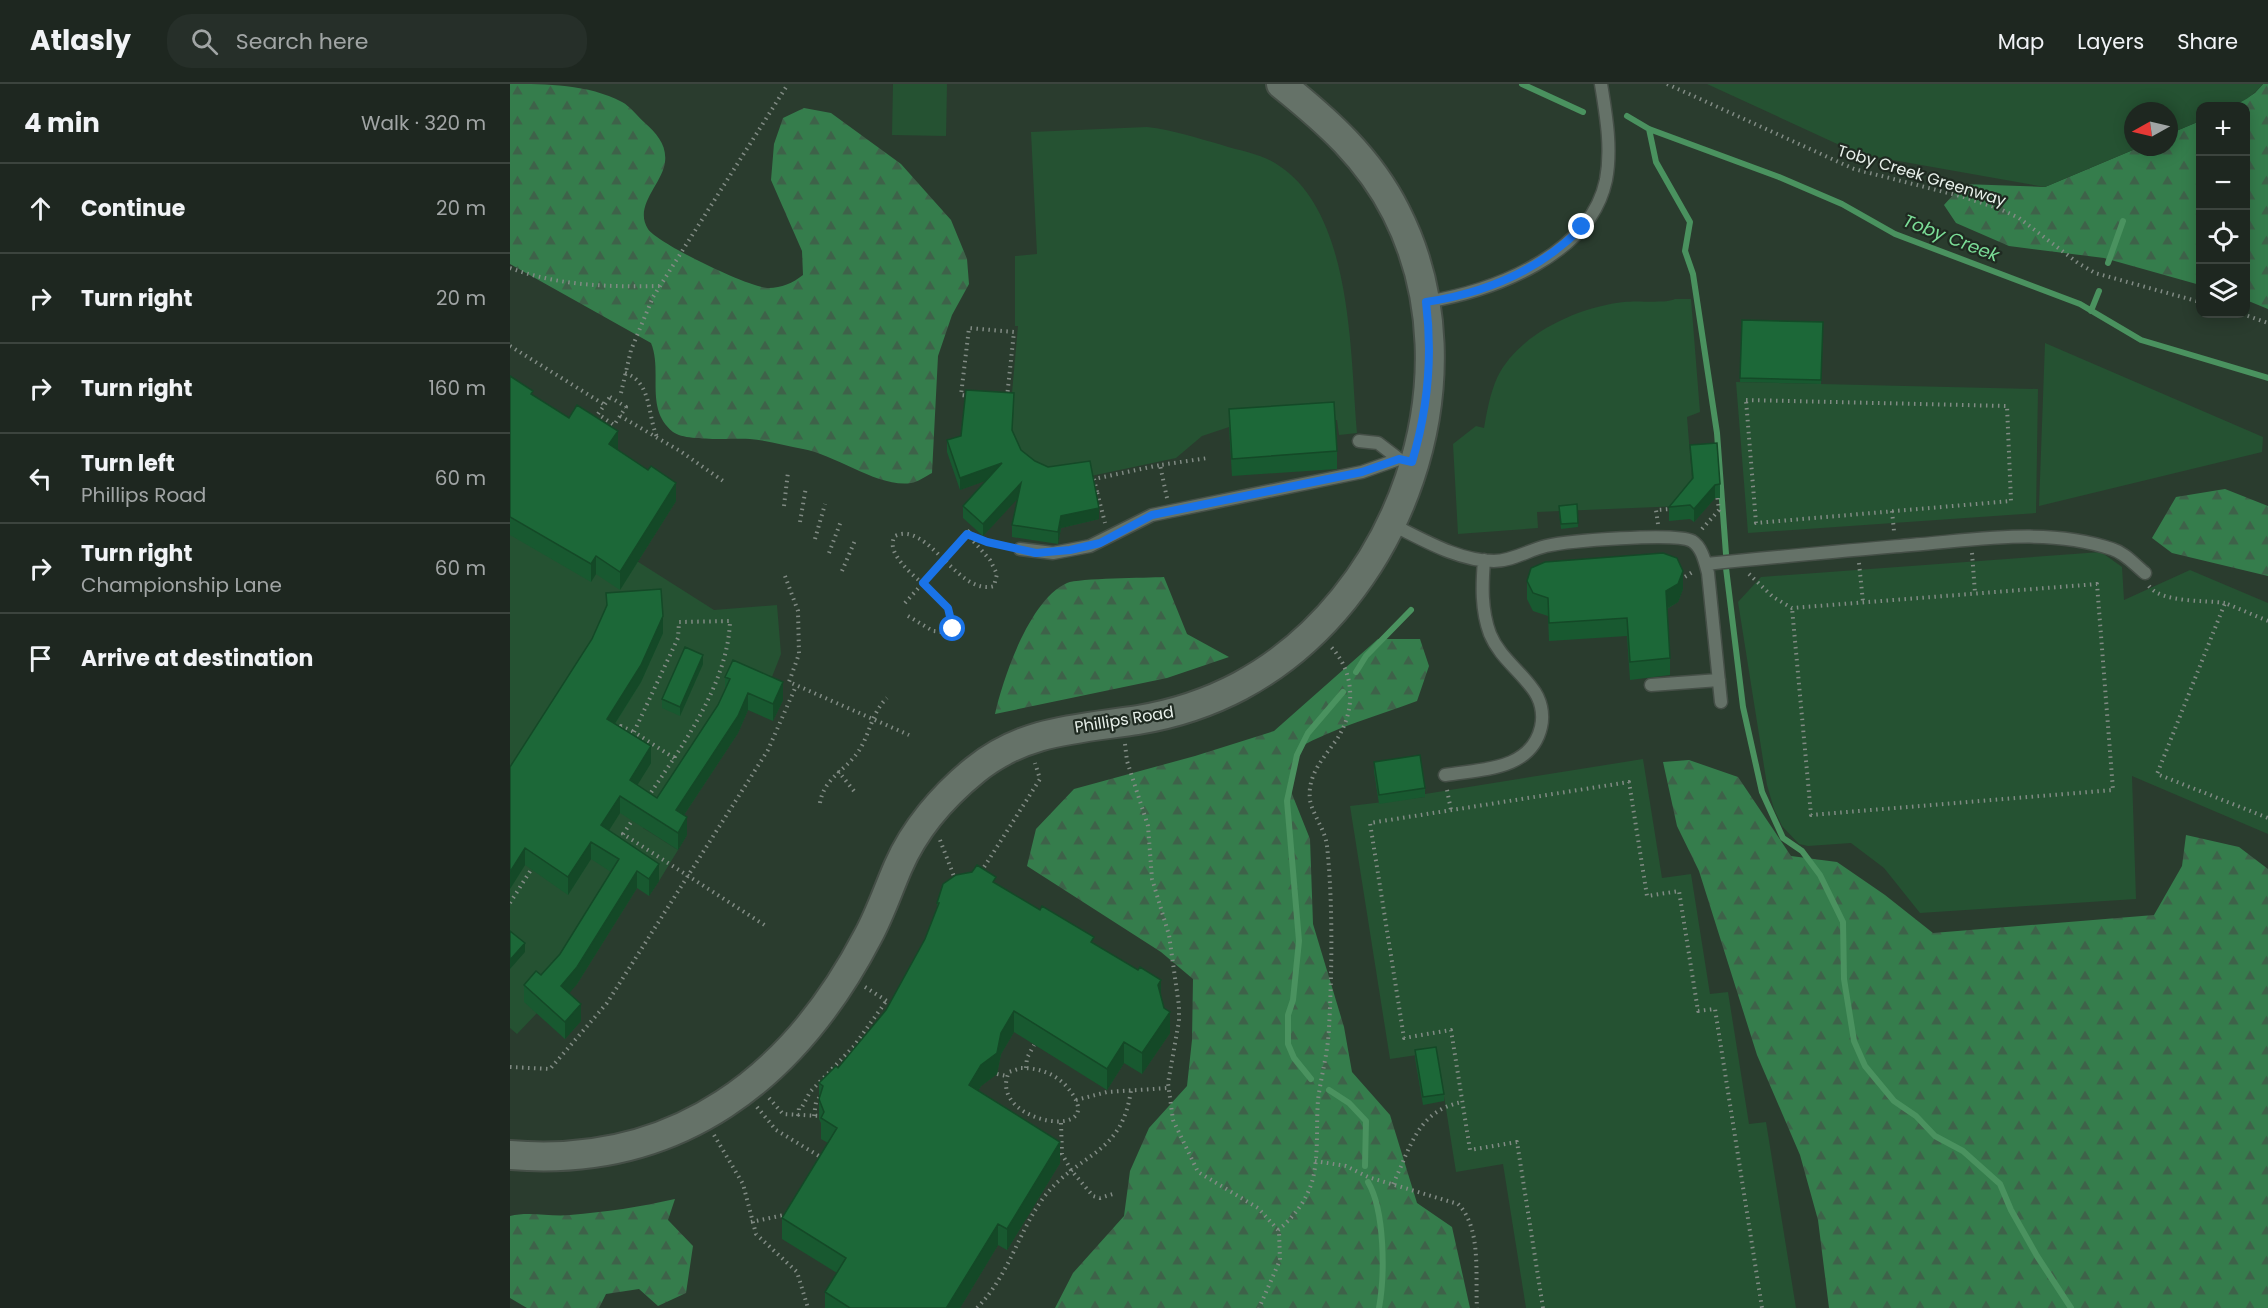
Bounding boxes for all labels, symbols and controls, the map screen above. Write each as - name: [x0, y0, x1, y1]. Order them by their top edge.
- search box: [167, 14, 587, 68]
- text: Atlasly: [30, 21, 131, 60]
- icon: search: [188, 25, 221, 58]
- text: Search here: [236, 26, 368, 57]
- text: Map: [1998, 27, 2044, 56]
- text: Layers: [2077, 27, 2144, 56]
- text: Share: [2177, 27, 2238, 56]
- north arrow: [2124, 102, 2178, 156]
- map controls: [2196, 102, 2250, 318]
- button: +: [2196, 102, 2250, 156]
- text: 4 min: [24, 105, 100, 141]
- text: Walk · 320 m: [361, 109, 486, 137]
- street label: Toby Creek Greenway: [1835, 139, 2009, 212]
- button: −: [2196, 156, 2250, 210]
- icon: ahead: [24, 192, 57, 225]
- text: Continue: [81, 193, 185, 224]
- text: 20 m: [436, 194, 486, 222]
- water label: Toby Creek: [1899, 208, 2004, 268]
- button: locate: [2196, 210, 2250, 264]
- route end: [1568, 213, 1594, 239]
- button: layers: [2196, 264, 2250, 318]
- icon: right: [24, 282, 57, 315]
- text: Turn right: [81, 283, 192, 314]
- text: 20 m: [436, 284, 486, 312]
- icon: right: [24, 372, 57, 405]
- text: Turn right: [81, 373, 192, 404]
- text: 160 m: [428, 374, 486, 402]
- text: Turn left: [81, 448, 175, 479]
- icon: left: [24, 462, 57, 495]
- text: 60 m: [435, 464, 486, 492]
- text: Phillips Road: [81, 481, 206, 509]
- text: Turn right: [81, 538, 192, 569]
- icon: right: [24, 552, 57, 585]
- text: 60 m: [435, 554, 486, 582]
- text: Championship Lane: [81, 571, 282, 599]
- route start: [939, 615, 965, 641]
- icon: arrive: [24, 642, 57, 675]
- text: Arrive at destination: [81, 643, 313, 674]
- street label: Phillips Road: [1073, 700, 1175, 739]

